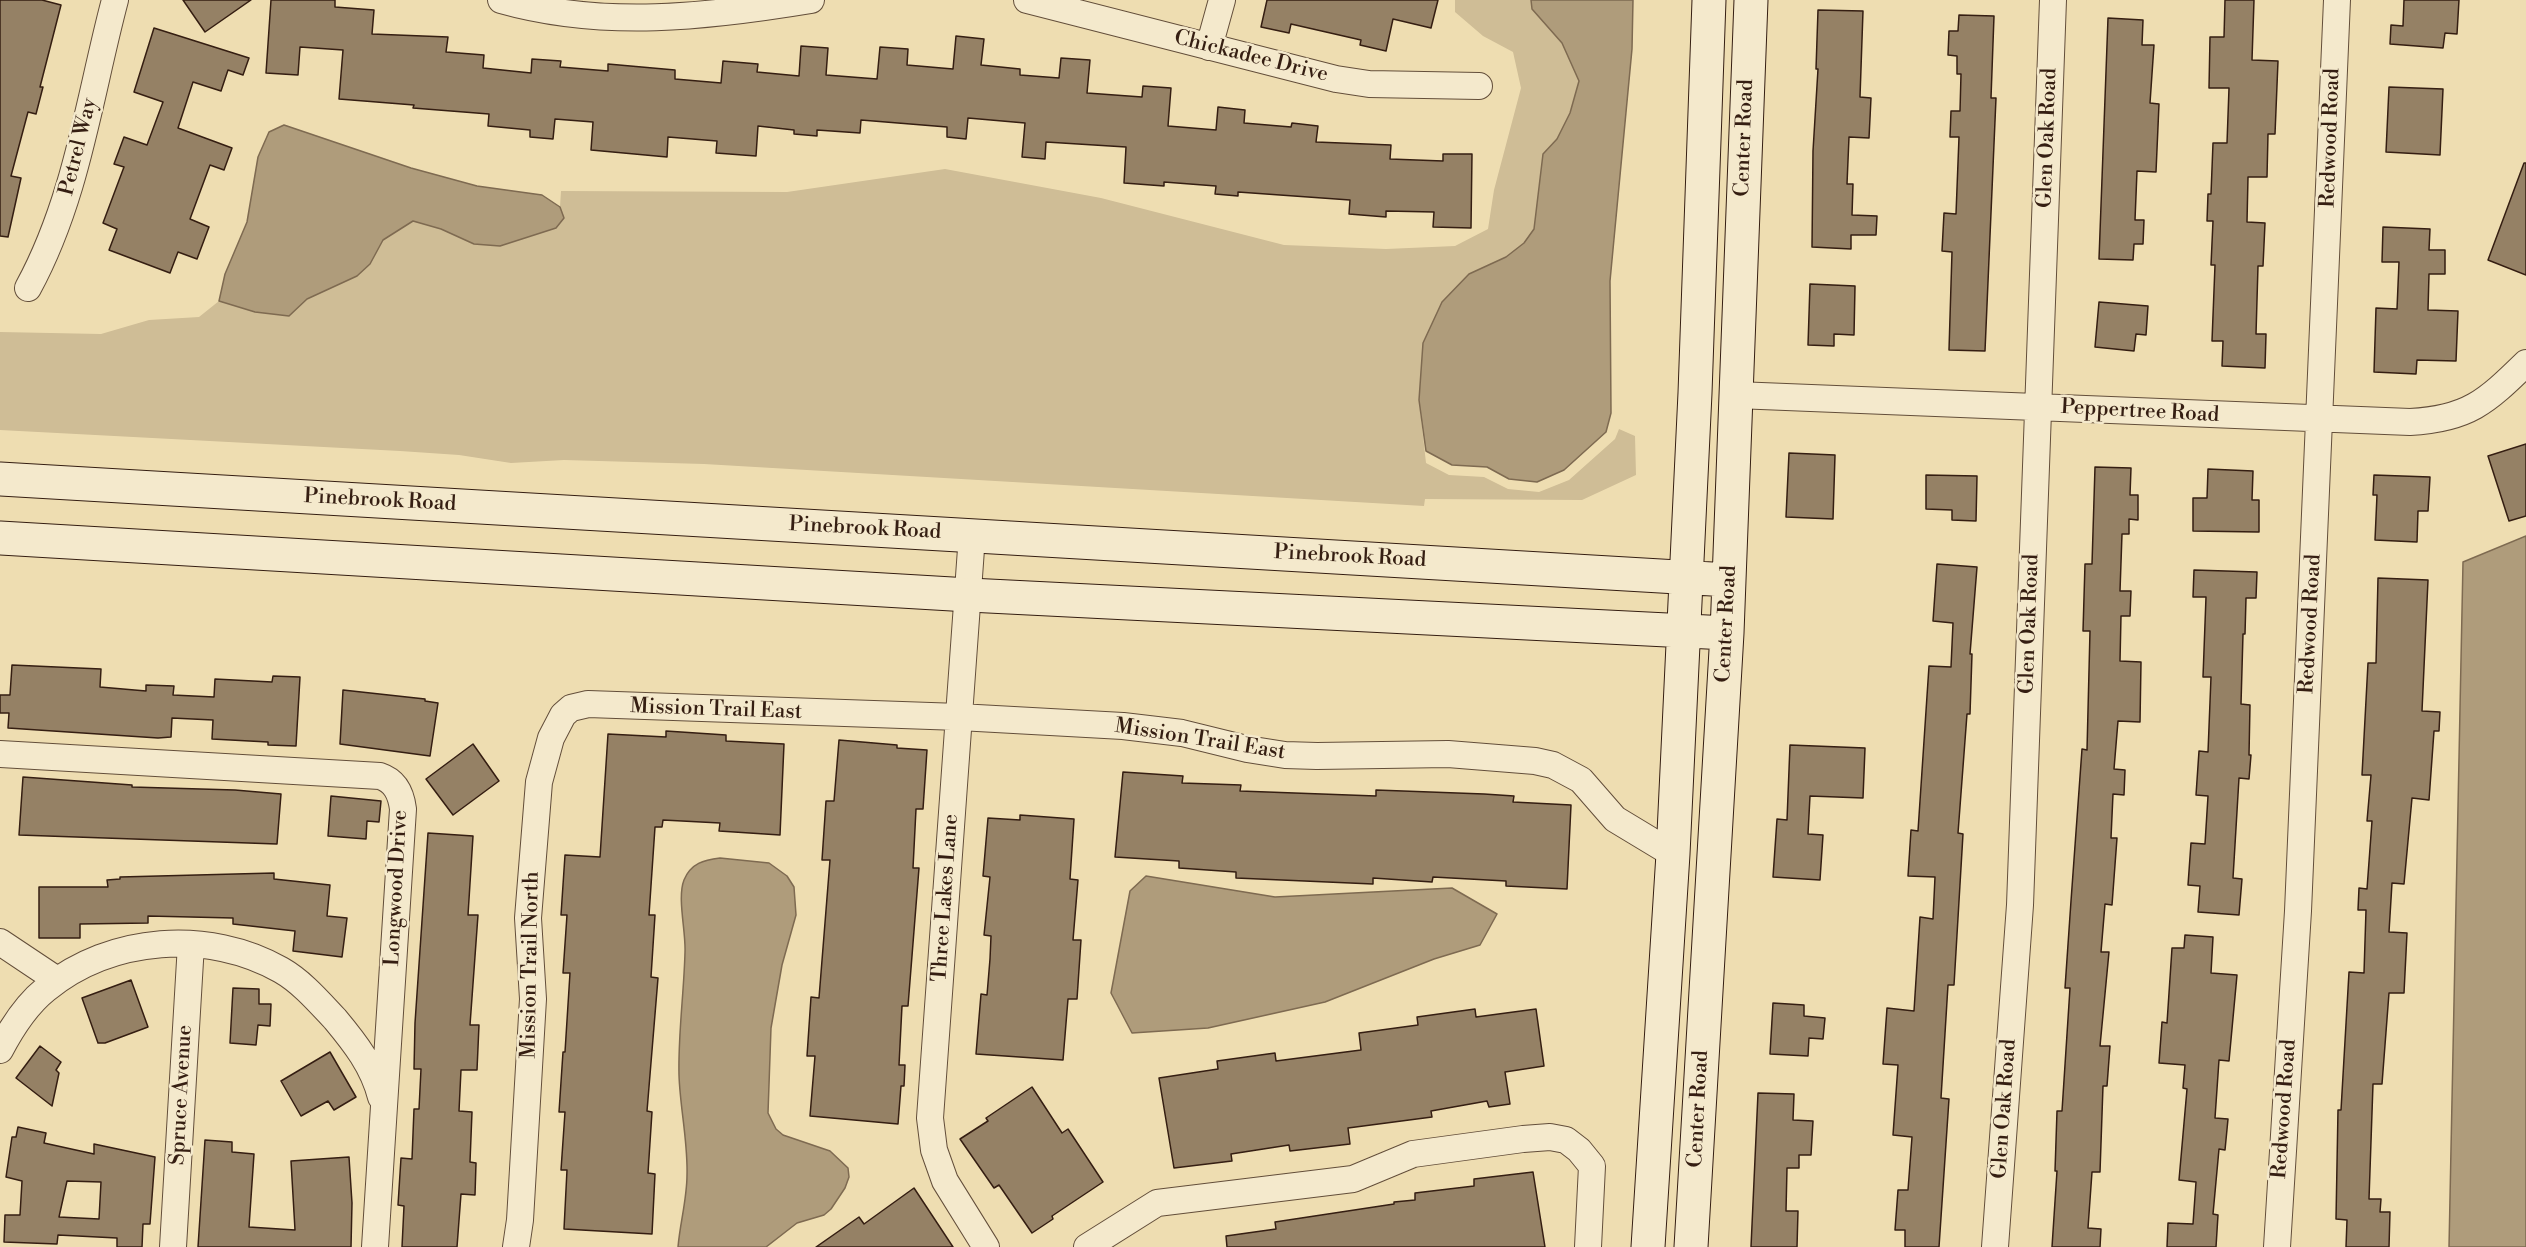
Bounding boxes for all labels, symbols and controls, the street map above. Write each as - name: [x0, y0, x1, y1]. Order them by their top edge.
- street label: Chickadee Drive: [1171, 26, 1331, 88]
- street label: Glen Oak Road: [2033, 68, 2063, 208]
- street label: Redwood Road: [2316, 68, 2346, 208]
- street label: Center Road: [1730, 79, 1760, 197]
- street label: Petrel Way: [55, 96, 103, 198]
- street label: Peppertree Road: [2060, 395, 2220, 429]
- street label: Pinebrook Road: [303, 484, 457, 518]
- street label: Pinebrook Road: [788, 512, 942, 546]
- street label: Pinebrook Road: [1273, 540, 1427, 574]
- street label: Redwood Road: [2295, 553, 2327, 695]
- street label: Glen Oak Road: [2015, 554, 2045, 694]
- street label: Center Road: [1711, 565, 1743, 683]
- street label: Mission Trail East: [629, 694, 803, 726]
- street label: Mission Trail East: [1113, 714, 1287, 766]
- street label: Longwood Drive: [380, 809, 414, 967]
- street label: Three Lakes Lane: [928, 813, 964, 983]
- street label: Mission Trail North: [517, 871, 545, 1059]
- street label: Spruce Avenue: [166, 1024, 198, 1166]
- street label: Glen Oak Road: [1988, 1038, 2022, 1180]
- street label: Redwood Road: [2268, 1038, 2302, 1180]
- street label: Center Road: [1683, 1050, 1715, 1168]

